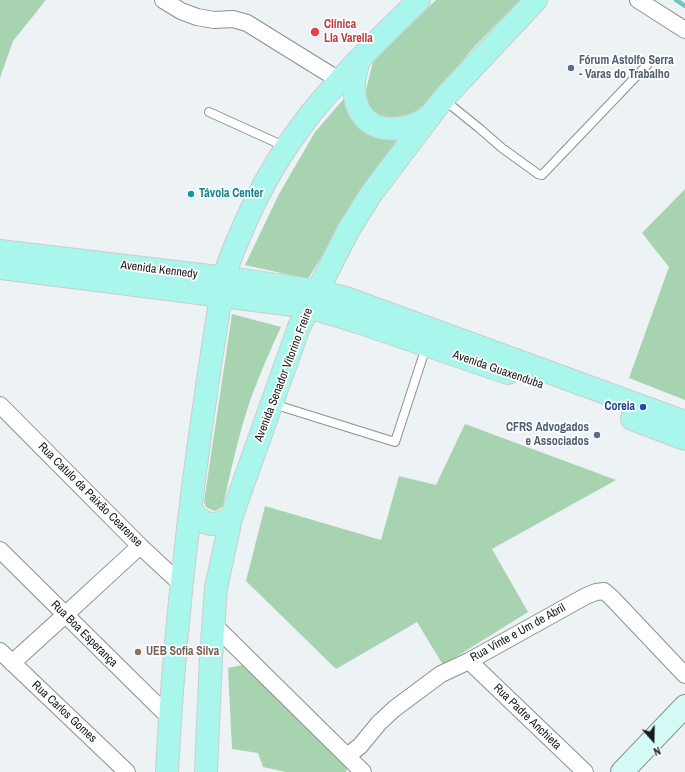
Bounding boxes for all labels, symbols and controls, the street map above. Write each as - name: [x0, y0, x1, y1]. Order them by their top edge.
- place label: Clínica LIa Varella: [324, 18, 373, 46]
- marker: Clínica LIa Varella: [309, 26, 321, 38]
- place label: Fórum Astolfo Serra - Varas do Trabalho: [579, 54, 674, 82]
- marker: Fórum Astolfo Serra - Varas do Trabalho: [566, 63, 576, 73]
- place label: Távola Center: [199, 187, 263, 201]
- marker: Távola Center: [186, 189, 196, 199]
- street label: Avenida Kennedy: [120, 258, 198, 282]
- street label: Avenida Senador Vitorino Freire: [252, 306, 316, 444]
- street label: Avenida Guaxenduba: [451, 348, 545, 392]
- place label: Coreia: [604, 400, 635, 414]
- marker: Coreia: [638, 402, 648, 412]
- place label: CFRS Advogados e Associados: [506, 421, 589, 449]
- marker: CFRS Advogados e Associados: [592, 430, 602, 440]
- street label: Rua Catulo da Paixão Cearense: [35, 440, 145, 550]
- street label: Rua Boa Esperança: [48, 598, 120, 670]
- street label: Rua Vinte e Um de Abril: [468, 601, 568, 665]
- place label: UEB Sofia Silva: [146, 645, 219, 659]
- marker: UEB Sofia Silva: [133, 647, 143, 657]
- street label: Rua Carlos Gomes: [28, 678, 100, 746]
- street label: Rua Padre Anchieta: [490, 681, 564, 753]
- north arrow: [633, 720, 673, 760]
- text: N: [652, 744, 663, 759]

